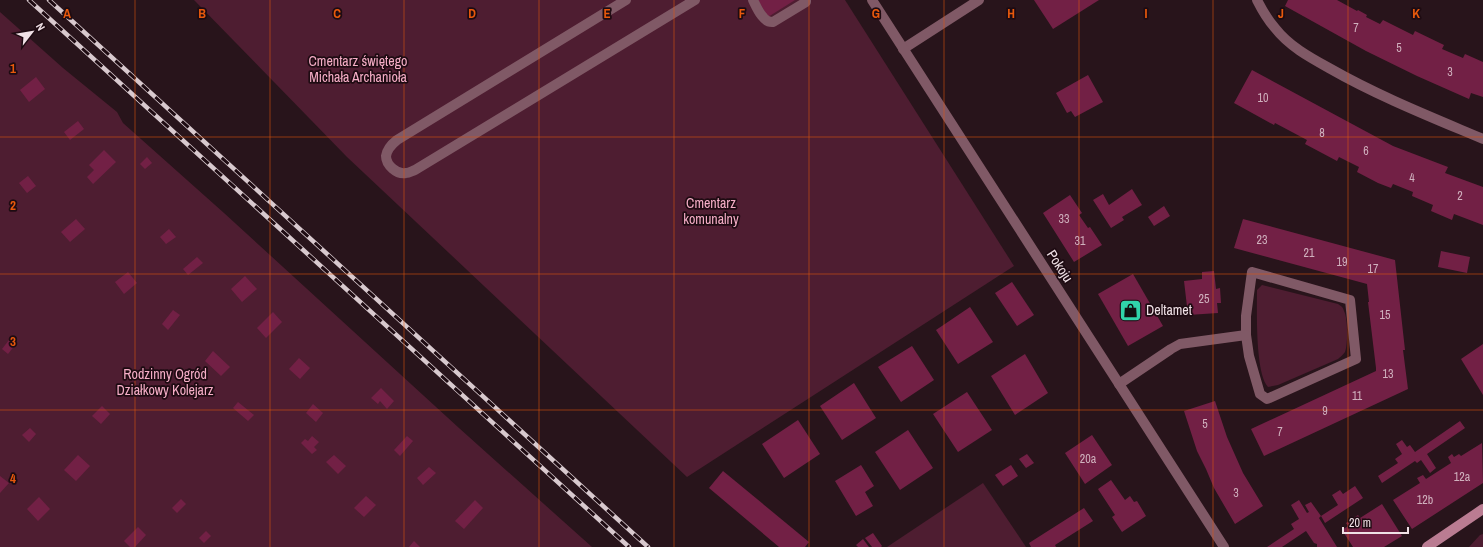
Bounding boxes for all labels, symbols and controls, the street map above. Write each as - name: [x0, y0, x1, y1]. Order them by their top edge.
- text: A: [63, 5, 71, 22]
- text: B: [198, 5, 206, 22]
- text: C: [333, 5, 341, 22]
- text: D: [468, 5, 476, 22]
- text: E: [603, 5, 611, 22]
- text: F: [739, 5, 746, 22]
- text: G: [872, 5, 880, 22]
- text: H: [1007, 5, 1015, 22]
- text: I: [1145, 5, 1148, 22]
- text: J: [1278, 5, 1284, 22]
- text: K: [1412, 5, 1420, 22]
- north arrow: [12, 12, 52, 52]
- text: N: [33, 20, 48, 33]
- house number: 7: [1353, 20, 1359, 36]
- house number: 5: [1396, 40, 1402, 56]
- park label: Cmentarz świętego Michała Archanioła: [309, 52, 407, 86]
- text: 1: [10, 60, 16, 77]
- house number: 3: [1447, 64, 1453, 80]
- house number: 10: [1258, 90, 1268, 106]
- house number: 8: [1319, 125, 1325, 141]
- house number: 6: [1363, 143, 1369, 159]
- house number: 4: [1409, 170, 1415, 186]
- house number: 2: [1457, 188, 1463, 204]
- park label: Cmentarz komunalny: [683, 194, 739, 228]
- text: 2: [10, 197, 16, 214]
- house number: 33: [1059, 211, 1069, 227]
- house number: 23: [1257, 232, 1267, 248]
- house number: 31: [1075, 233, 1086, 249]
- house number: 21: [1304, 245, 1315, 261]
- street label: Pokoju: [1043, 246, 1077, 286]
- house number: 19: [1337, 254, 1347, 270]
- house number: 17: [1368, 261, 1379, 277]
- house number: 25: [1199, 291, 1210, 307]
- shop icon: Deltamet: [1118, 297, 1144, 323]
- place label: Deltamet: [1146, 301, 1192, 319]
- house number: 15: [1380, 307, 1391, 323]
- text: 3: [10, 333, 16, 350]
- park label: Rodzinny Ogród Działkowy Kolejarz: [117, 365, 214, 399]
- house number: 13: [1383, 366, 1393, 382]
- house number: 11: [1352, 388, 1363, 404]
- house number: 9: [1322, 403, 1328, 419]
- house number: 5: [1202, 416, 1208, 432]
- house number: 7: [1277, 424, 1283, 440]
- house number: 20a: [1080, 451, 1097, 467]
- house number: 12a: [1454, 469, 1471, 485]
- text: 4: [10, 470, 16, 487]
- house number: 3: [1233, 485, 1239, 501]
- house number: 12b: [1417, 492, 1433, 508]
- scale bar: [1343, 509, 1408, 535]
- text: 20 m: [1349, 515, 1371, 531]

